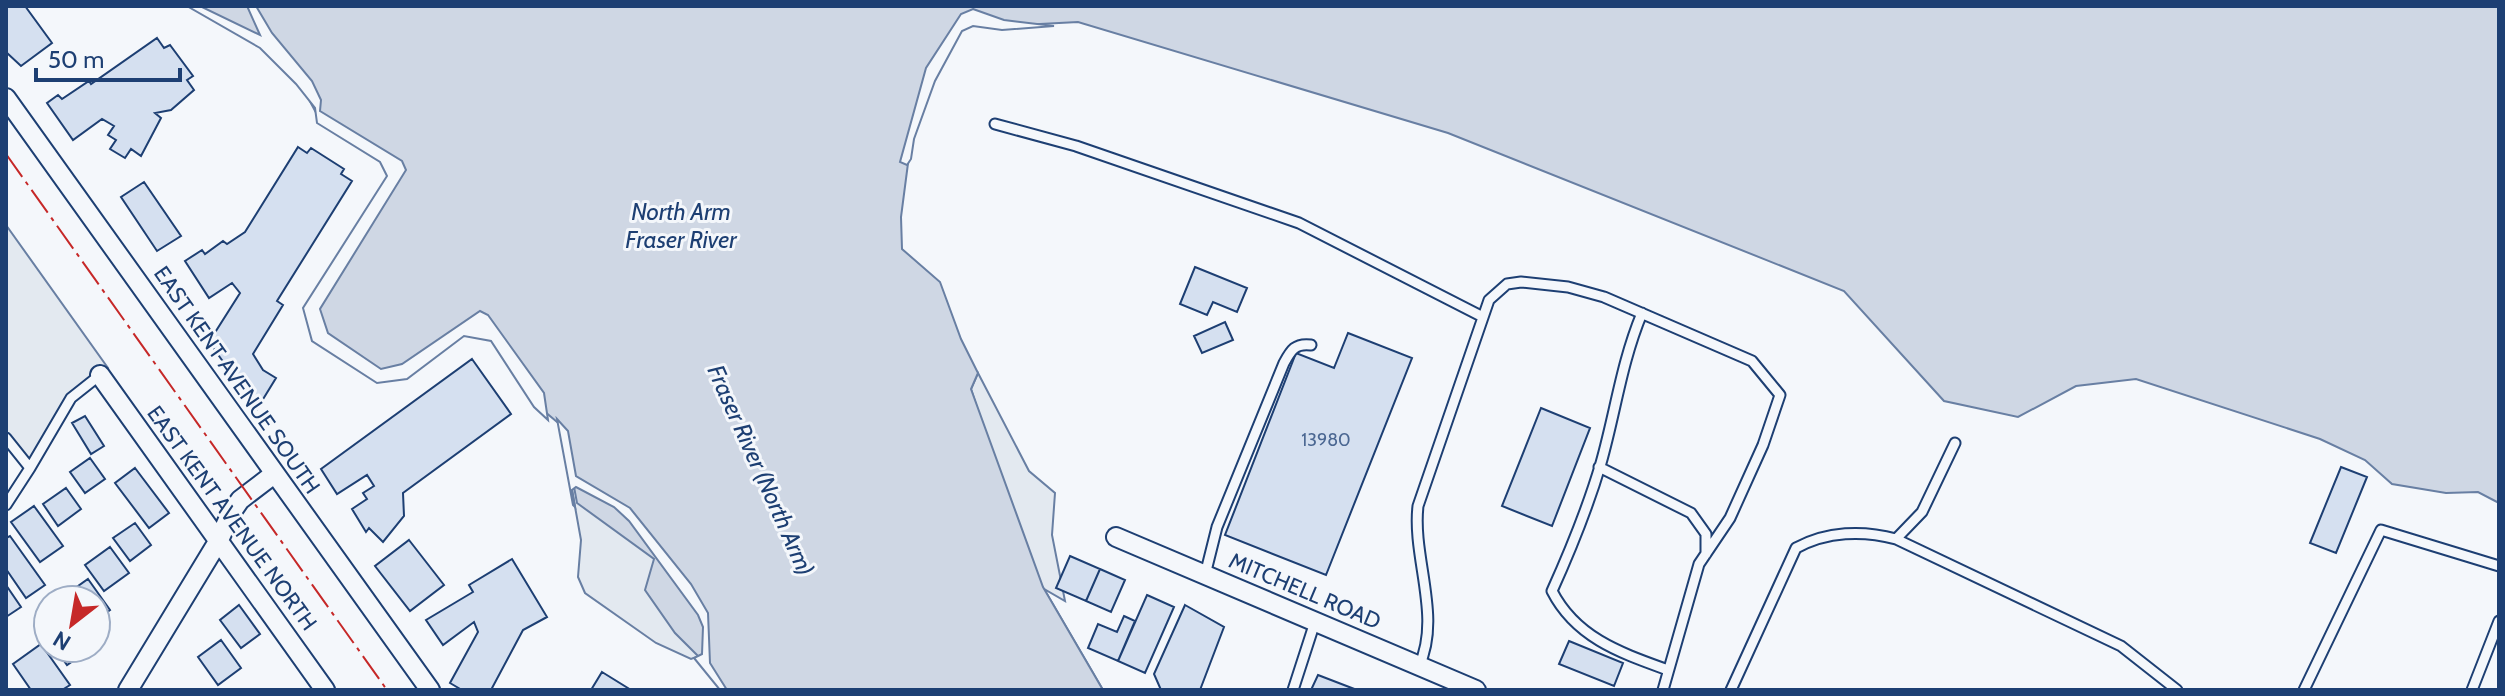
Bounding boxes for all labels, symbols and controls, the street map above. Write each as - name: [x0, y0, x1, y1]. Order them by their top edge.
- scale bar: [36, 32, 180, 82]
- text: 50 m: [48, 45, 104, 74]
- water label: North Arm Fraser River: [625, 197, 738, 254]
- street label: EAST KENT AVENUE SOUTH: [148, 261, 326, 499]
- water label: Fraser River (North Arm): [702, 360, 820, 580]
- street label: EAST KENT AVENUE NORTH: [141, 400, 323, 636]
- house number: 13980: [1301, 429, 1351, 451]
- street label: MITCHELL ROAD: [1225, 547, 1385, 635]
- north arrow: [32, 584, 112, 664]
- text: N: [48, 625, 76, 656]

